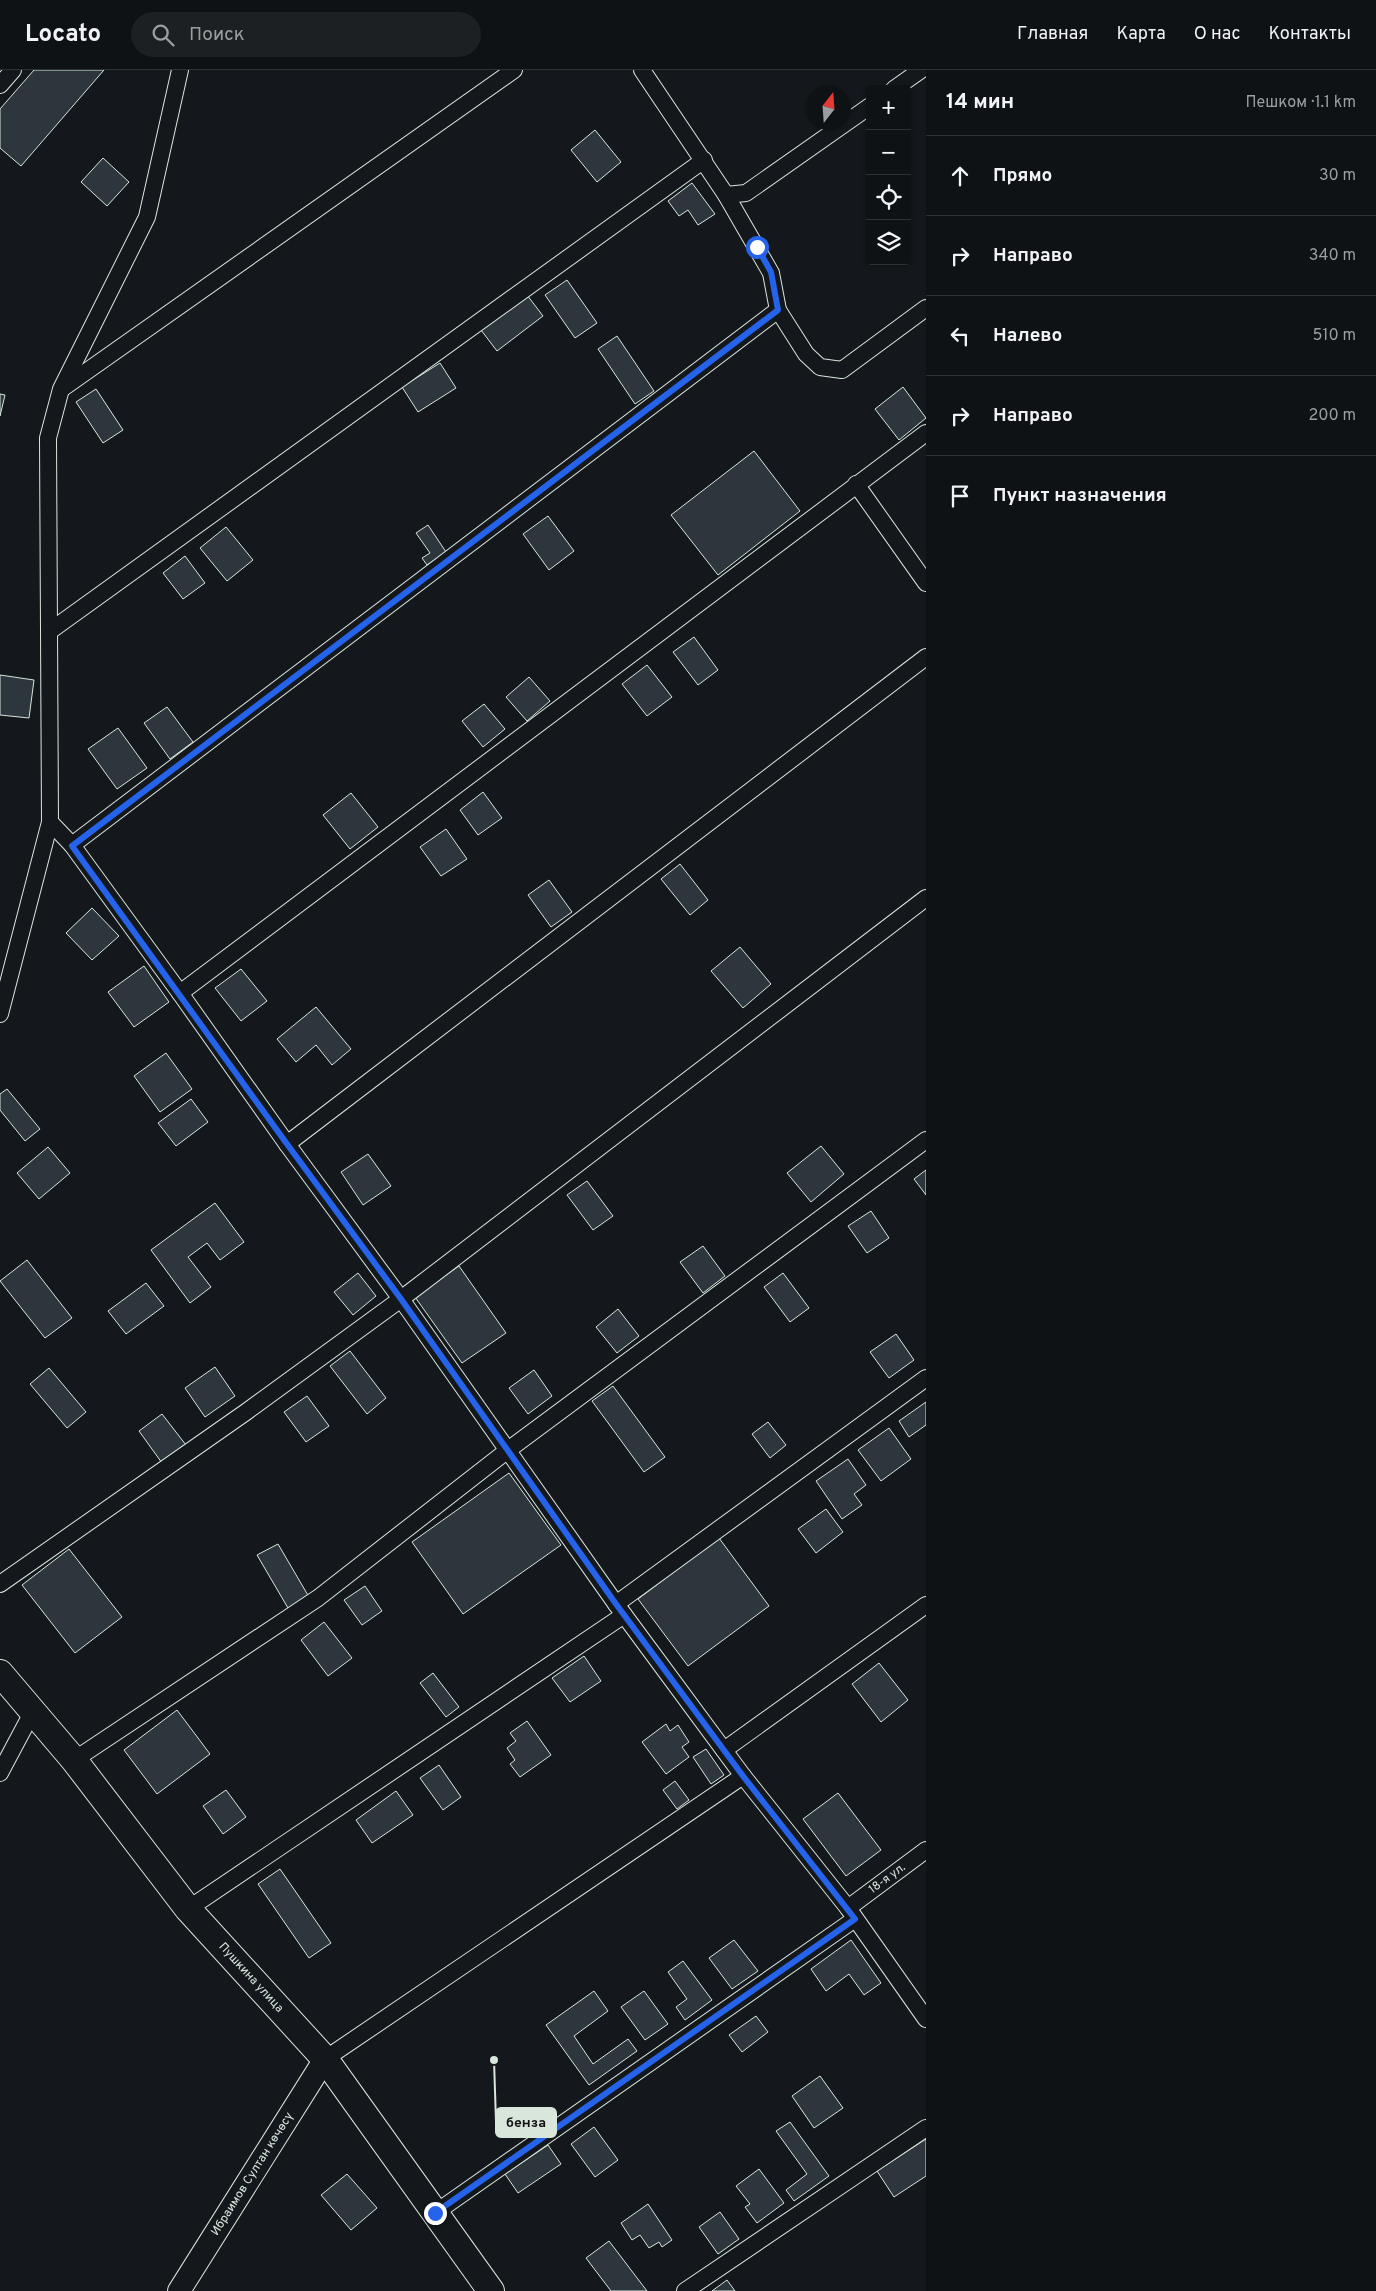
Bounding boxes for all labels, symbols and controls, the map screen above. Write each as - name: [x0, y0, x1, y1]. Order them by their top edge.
- search box: [131, 12, 481, 57]
- text: Locato: [25, 20, 101, 50]
- icon: search: [149, 21, 177, 49]
- text: Поиск: [189, 23, 245, 47]
- text: Главная: [1017, 23, 1088, 46]
- text: Карта: [1116, 23, 1166, 46]
- text: О нас: [1194, 23, 1240, 46]
- text: Контакты: [1268, 23, 1351, 46]
- north arrow: [806, 85, 851, 130]
- map controls: [866, 85, 911, 265]
- button: +: [866, 85, 911, 130]
- text: 14 мин: [946, 89, 1014, 116]
- text: Пешком · 1.1 km: [1245, 93, 1356, 113]
- button: −: [866, 130, 911, 175]
- icon: ahead: [946, 162, 974, 190]
- text: Прямо: [993, 164, 1052, 188]
- text: 30 m: [1319, 166, 1356, 186]
- button: locate: [866, 175, 911, 220]
- button: layers: [866, 220, 911, 265]
- route start: [746, 236, 769, 259]
- icon: right: [946, 242, 974, 270]
- text: Направо: [993, 244, 1073, 268]
- text: 340 m: [1309, 246, 1356, 266]
- icon: left: [946, 322, 974, 350]
- text: Налево: [993, 324, 1062, 348]
- text: 510 m: [1313, 326, 1356, 346]
- icon: right: [946, 402, 974, 430]
- text: Направо: [993, 404, 1073, 428]
- text: 200 m: [1308, 406, 1356, 426]
- icon: arrive: [946, 482, 974, 510]
- text: Пункт назначения: [993, 484, 1167, 508]
- street label: 18-я ул.: [866, 1860, 909, 1898]
- street label: Пушкина улица: [215, 1939, 287, 2016]
- callout: бенза: [496, 2108, 556, 2137]
- street label: Ибраимов Султан көчөсү: [208, 2110, 297, 2239]
- text: бенза: [506, 2115, 546, 2132]
- route end: [424, 2202, 447, 2225]

